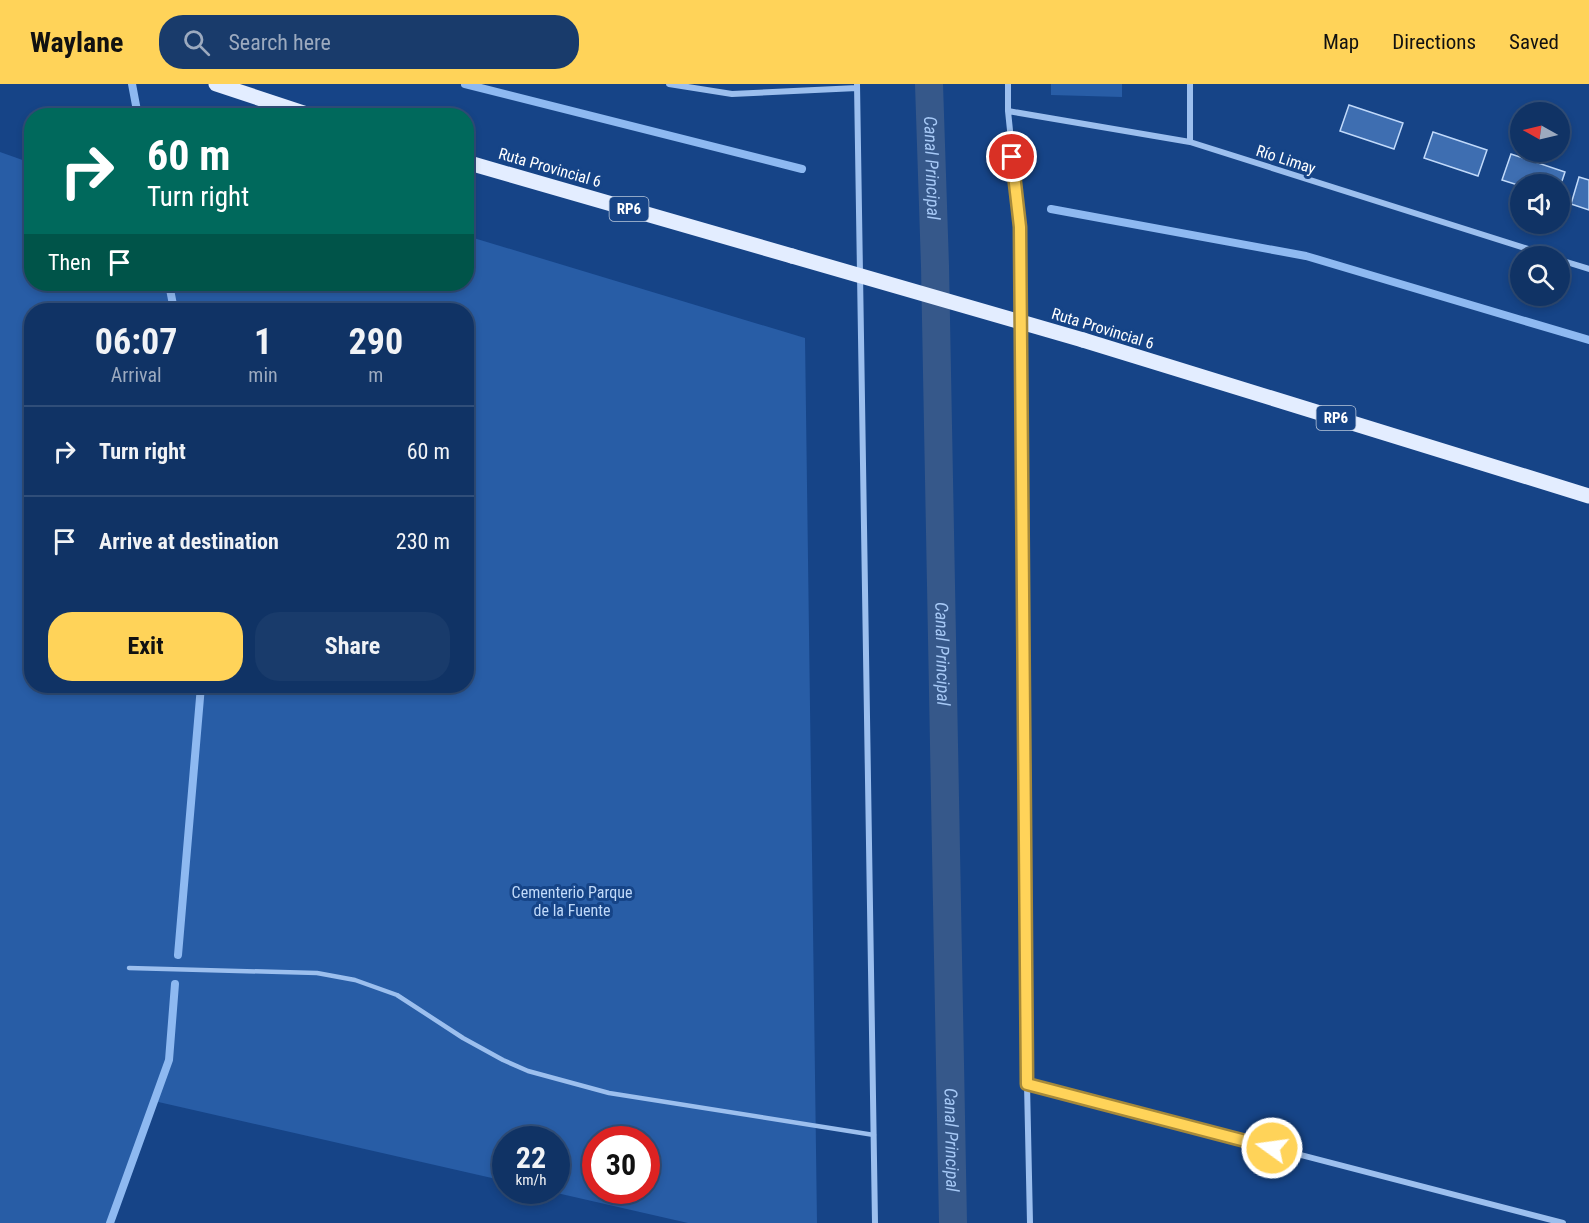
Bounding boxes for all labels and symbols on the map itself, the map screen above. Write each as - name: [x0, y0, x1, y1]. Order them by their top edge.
- north arrow: [1510, 102, 1570, 162]
- water label: Canal Principal: [920, 116, 945, 221]
- pin: [986, 131, 1037, 182]
- street label: Río Limay: [1254, 141, 1318, 178]
- street label: Ruta Provincial 6: [496, 144, 604, 191]
- road number: RP6: [610, 197, 648, 221]
- street label: Ruta Provincial 6: [1049, 304, 1156, 353]
- road number: RP6: [1316, 406, 1356, 430]
- water label: Canal Principal: [931, 602, 954, 707]
- park label: Cementerio Parque de la Fuente: [512, 883, 632, 920]
- water label: Canal Principal: [940, 1088, 963, 1193]
- position arrow: [1240, 1116, 1304, 1180]
- speed limit sign: 30: [582, 1126, 660, 1204]

